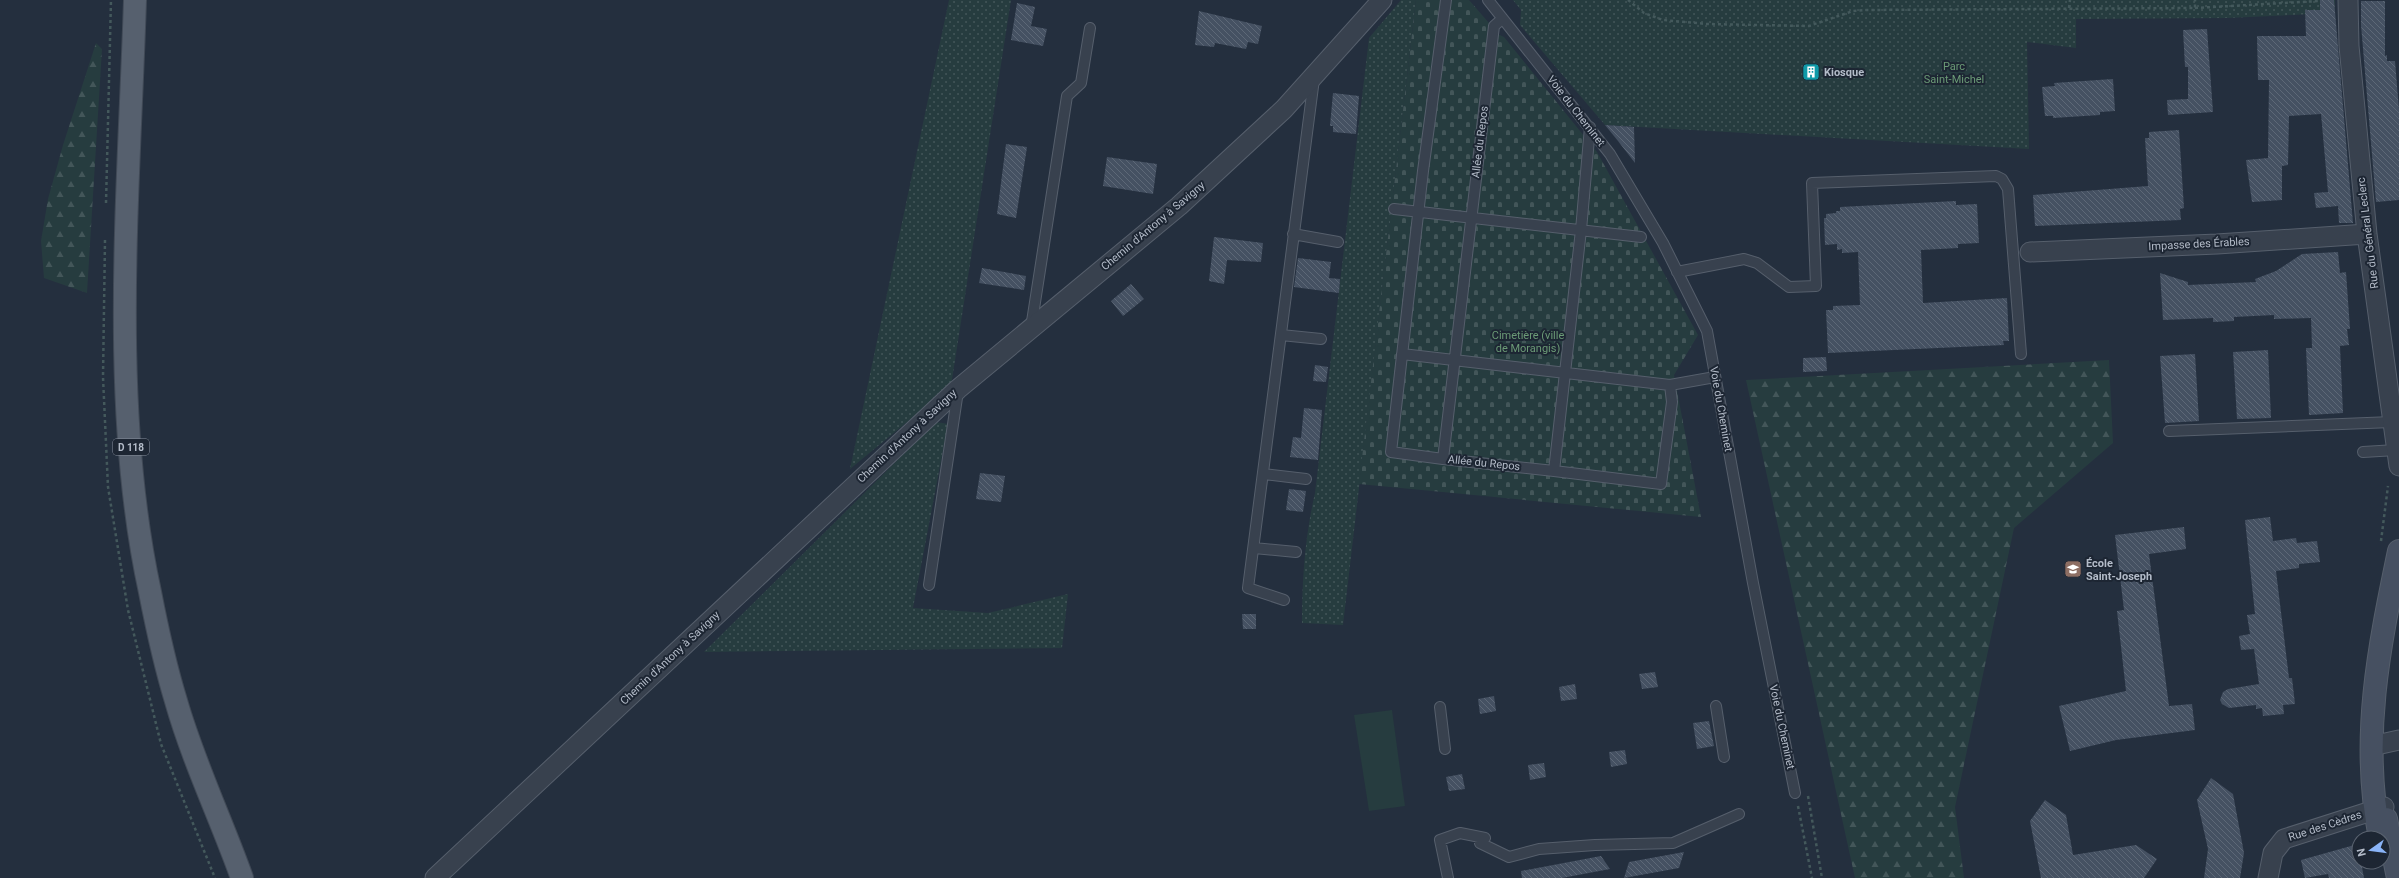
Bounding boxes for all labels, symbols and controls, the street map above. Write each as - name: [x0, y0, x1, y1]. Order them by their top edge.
- park label: Parc Saint-Michel: [1924, 60, 1984, 86]
- building icon: Kiosque: [1801, 62, 1821, 82]
- place label: Kiosque: [1824, 66, 1864, 79]
- street label: Voie du Cheminet: [1544, 73, 1608, 149]
- street label: Allée du Repos: [1469, 105, 1491, 179]
- street label: Rue du Général Leclerc: [2355, 176, 2381, 289]
- street label: Chemin d'Antony à Savigny: [1099, 178, 1208, 273]
- street label: Impasse des Érables: [2148, 235, 2250, 253]
- park label: Cimetière (ville de Morangis): [1492, 329, 1564, 355]
- street label: Voie du Cheminet: [1707, 365, 1735, 453]
- street label: Chemin d'Antony à Savigny: [855, 386, 960, 486]
- road number: D 118: [113, 439, 149, 455]
- street label: Allée du Repos: [1447, 453, 1521, 473]
- place label: École Saint-Joseph: [2086, 557, 2152, 583]
- school or university icon: École Saint-Joseph: [2063, 559, 2083, 579]
- street label: Chemin d'Antony à Savigny: [618, 608, 723, 708]
- street label: Voie du Cheminet: [1767, 684, 1797, 771]
- street label: Rue des Cèdres: [2287, 808, 2364, 844]
- north arrow: [2351, 830, 2391, 870]
- text: N: [2354, 847, 2369, 858]

